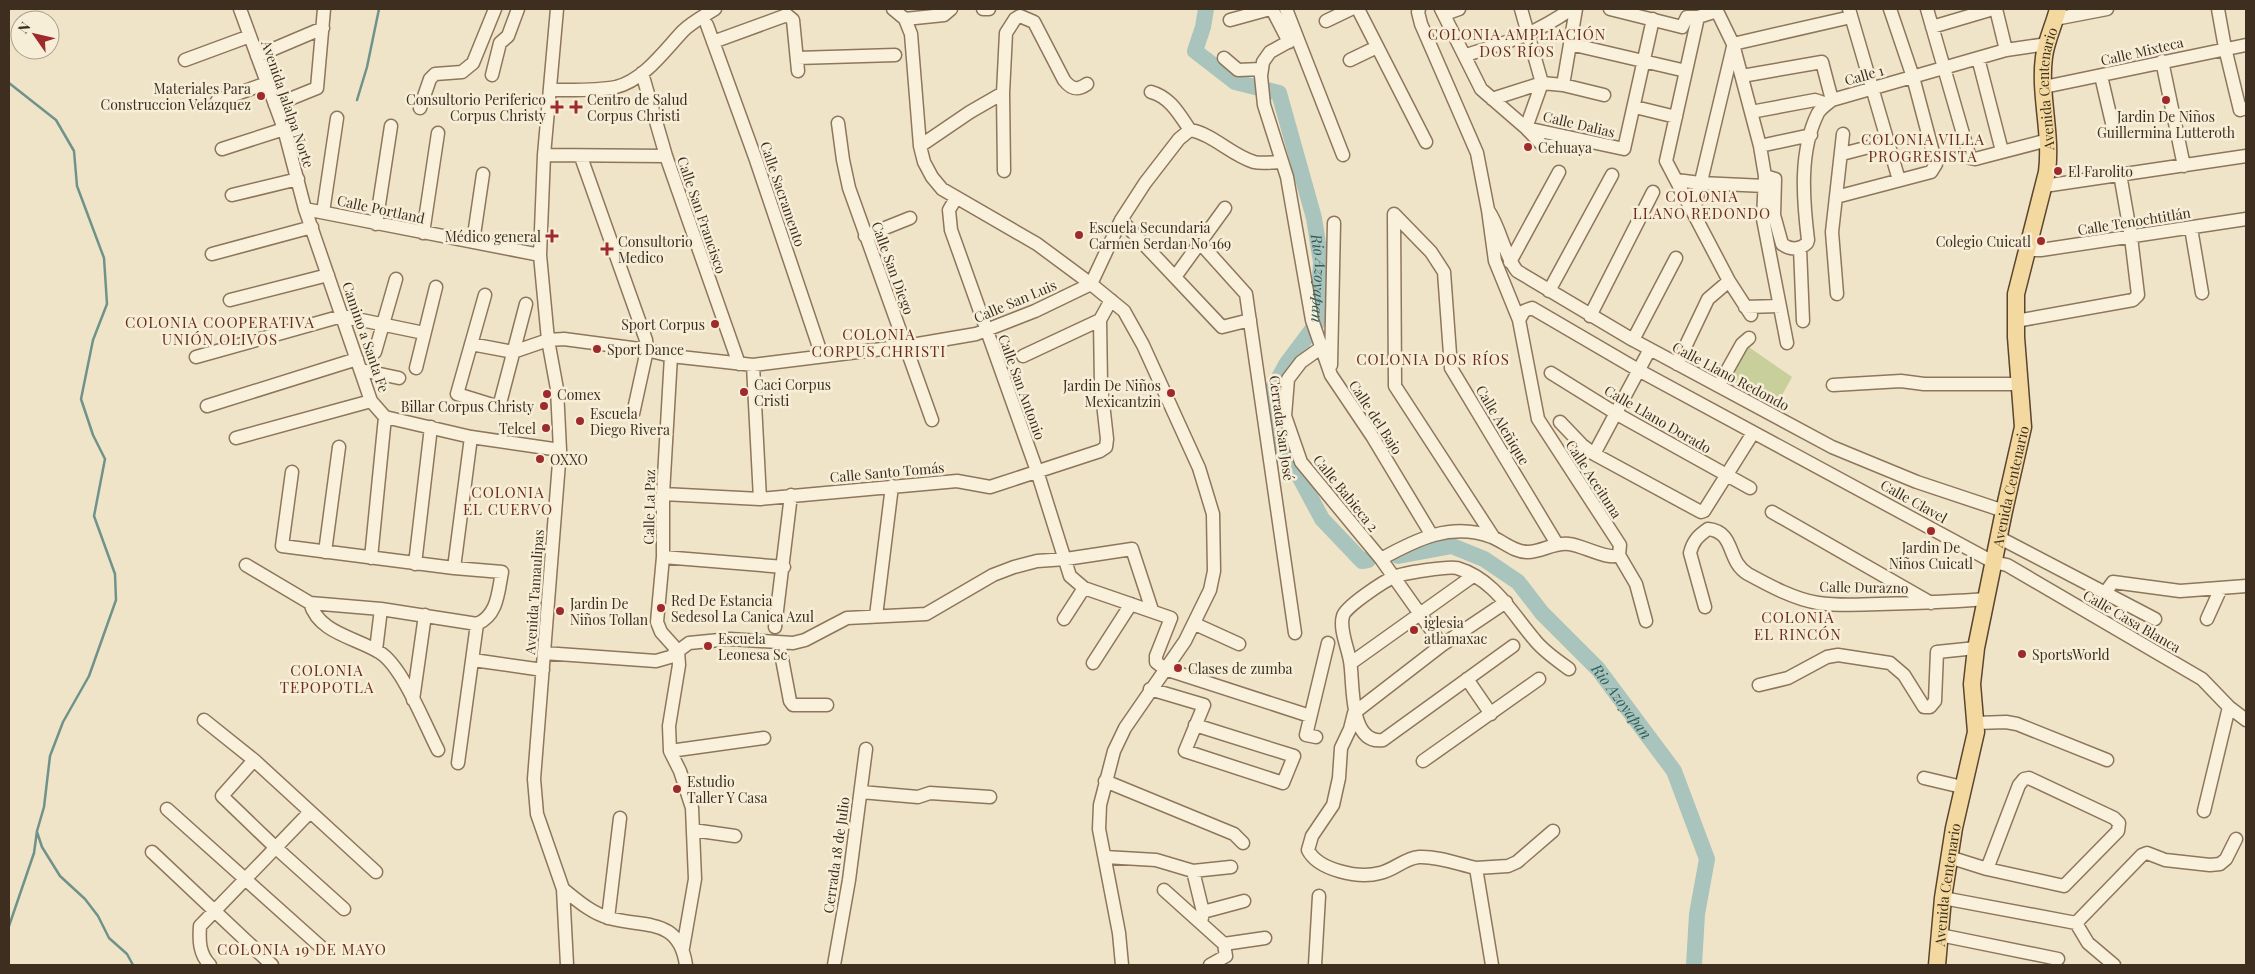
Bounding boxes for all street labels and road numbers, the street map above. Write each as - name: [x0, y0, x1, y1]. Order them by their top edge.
- street label: Avenida Centenario: [2033, 24, 2061, 152]
- street label: Calle Mixteca: [2099, 32, 2185, 70]
- street label: Avenida Jalalpa Norte: [257, 37, 319, 170]
- street label: Calle 1: [1842, 60, 1886, 90]
- street label: Calle Dalias: [1541, 106, 1617, 142]
- street label: Calle Sacramento: [756, 139, 810, 249]
- street label: Calle San Francisco: [673, 154, 731, 276]
- street label: Calle Portland: [335, 190, 427, 228]
- street label: Calle Tenochtitlán: [2076, 203, 2193, 239]
- street label: Calle San Diego: [867, 219, 919, 317]
- street label: Calle San Luis: [971, 275, 1059, 327]
- street label: Camino a Santa Fe: [338, 279, 394, 395]
- street label: Calle San Antonio: [994, 332, 1050, 443]
- street label: Calle Llano Redondo: [1669, 337, 1793, 415]
- street label: Cerrada San José: [1265, 374, 1299, 482]
- street label: Calle del Bajo: [1345, 376, 1407, 458]
- street label: Calle Llano Dorado: [1601, 381, 1715, 458]
- street label: Calle Aleñique: [1472, 382, 1534, 468]
- street label: Avenida Centenario: [1987, 424, 2033, 550]
- street label: Calle Aceituna: [1562, 436, 1626, 522]
- street label: Calle Babieca 2: [1309, 451, 1383, 536]
- street label: Calle Santo Tomás: [829, 458, 945, 486]
- street label: Calle La Paz: [639, 469, 659, 545]
- street label: Calle Clavel: [1877, 475, 1951, 527]
- street label: Avenida Tamaulipas: [520, 529, 548, 656]
- street label: Calle Durazno: [1819, 577, 1909, 597]
- street label: Calle Casa Blanca: [2080, 585, 2184, 657]
- street label: Cerrada 18 de Julio: [818, 795, 854, 915]
- street label: Avenida Centenario: [1929, 821, 1964, 948]

